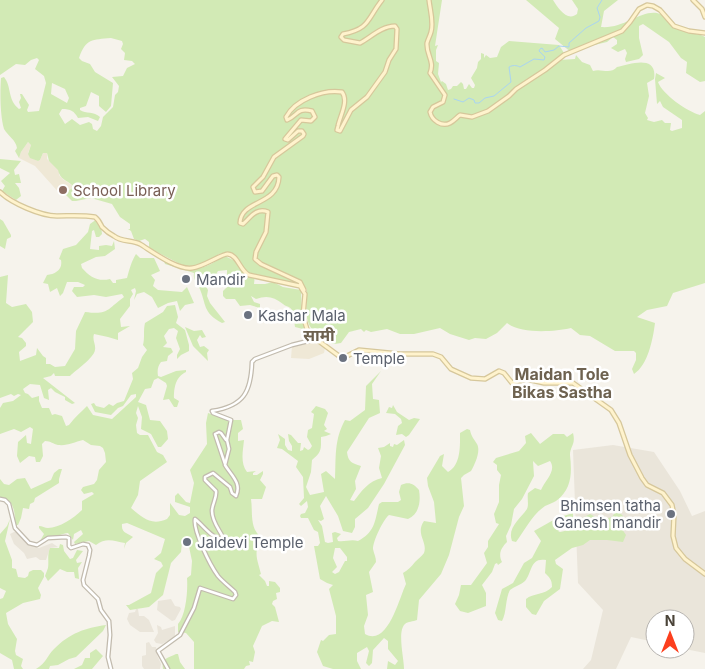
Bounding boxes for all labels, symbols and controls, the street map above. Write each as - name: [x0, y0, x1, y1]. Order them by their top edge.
- place label: School Library: [73, 181, 176, 200]
- marker: School Library: [57, 184, 69, 196]
- place label: Mandir: [196, 270, 246, 289]
- marker: Mandir: [180, 273, 192, 285]
- place label: Kashar Mala: [258, 306, 346, 325]
- marker: Kashar Mala: [242, 309, 254, 321]
- district label: सामी: [303, 325, 335, 345]
- place label: Temple: [353, 349, 405, 368]
- marker: Temple: [337, 352, 349, 364]
- district label: Maidan Tole Bikas Sastha: [512, 364, 612, 402]
- place label: Bhimsen tatha Ganesh mandir: [554, 496, 661, 532]
- marker: Bhimsen tatha Ganesh mandir: [665, 508, 677, 520]
- place label: Jaldevi Temple: [197, 533, 304, 552]
- marker: Jaldevi Temple: [181, 536, 193, 548]
- north arrow: [645, 609, 695, 659]
- text: N: [665, 612, 675, 629]

